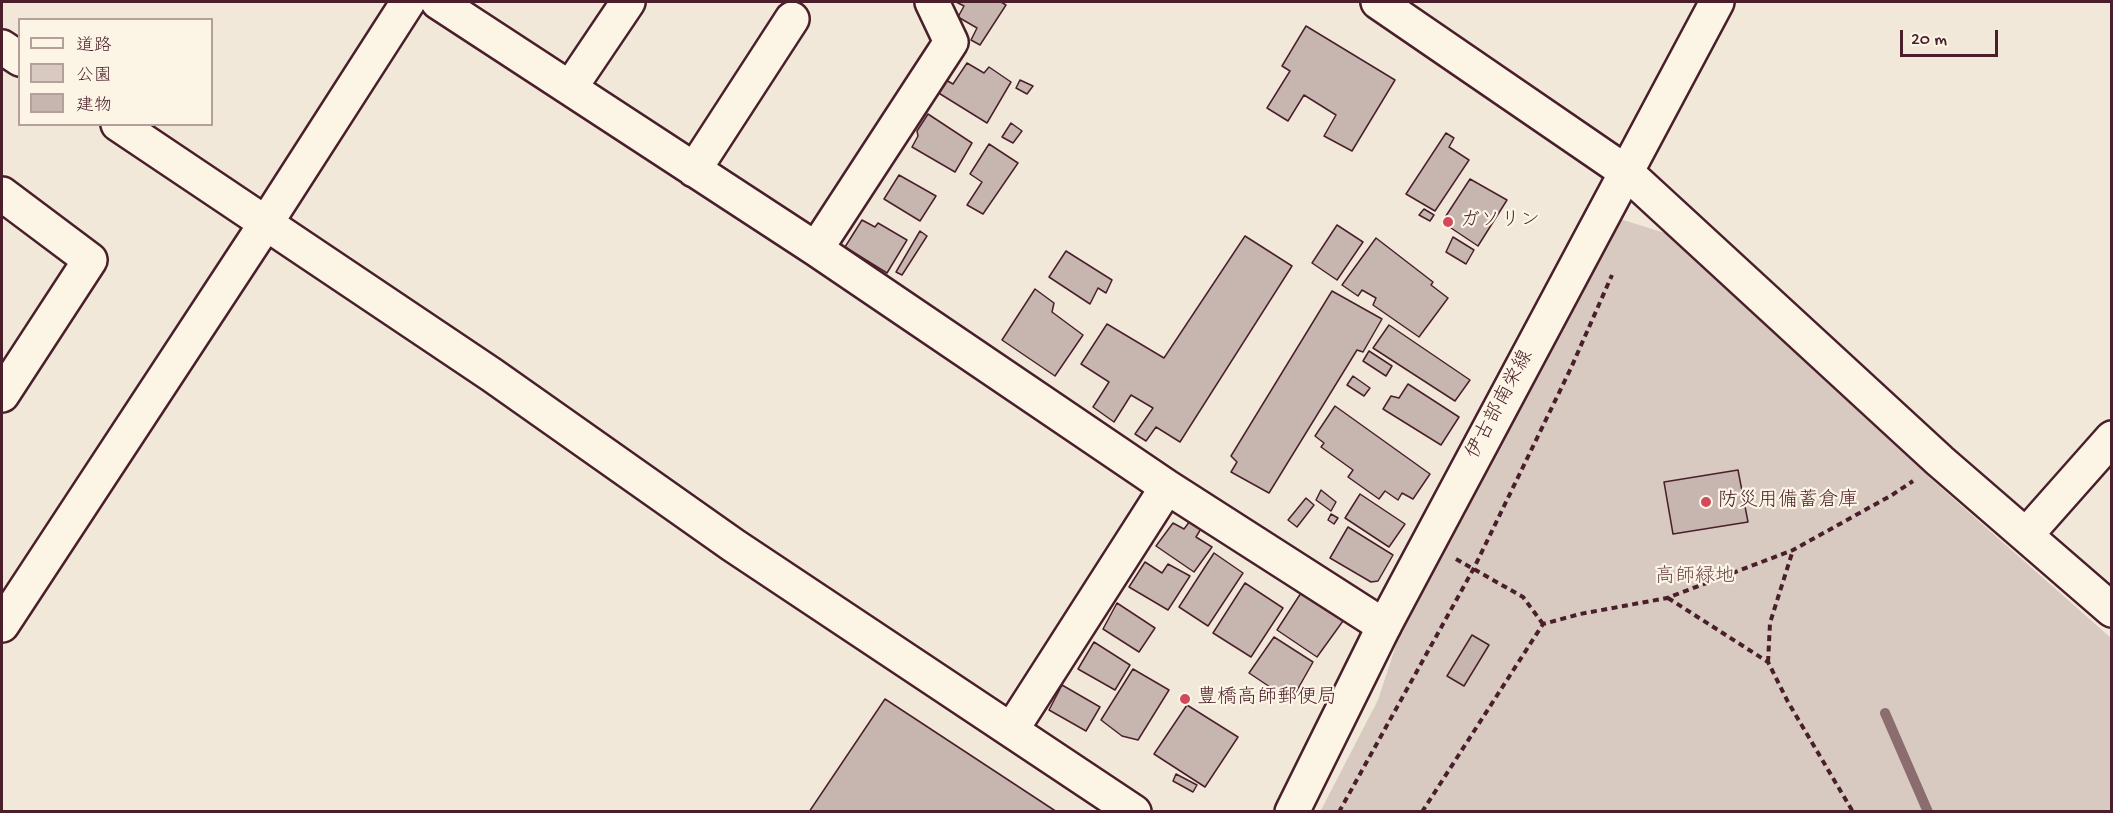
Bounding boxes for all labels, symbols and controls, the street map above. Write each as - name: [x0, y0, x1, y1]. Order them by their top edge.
- legend: [18, 18, 213, 126]
- scale bar: [1903, 18, 2000, 56]
- text: 20 m: [1911, 30, 1947, 51]
- text: 道路: [76, 36, 112, 57]
- text: 公園: [76, 66, 112, 87]
- text: 建物: [76, 96, 112, 117]
- place label: ガソリン: [1460, 210, 1540, 234]
- marker: ガソリン: [1441, 215, 1455, 229]
- street label: 伊古部南栄線: [1462, 346, 1540, 464]
- place label: 防災用備蓄倉庫: [1718, 490, 1858, 514]
- marker: 防災用備蓄倉庫: [1699, 495, 1713, 509]
- park label: 高師緑地: [1655, 566, 1735, 590]
- place label: 豊橋高師郵便局: [1197, 687, 1337, 711]
- marker: 豊橋高師郵便局: [1178, 692, 1192, 706]

